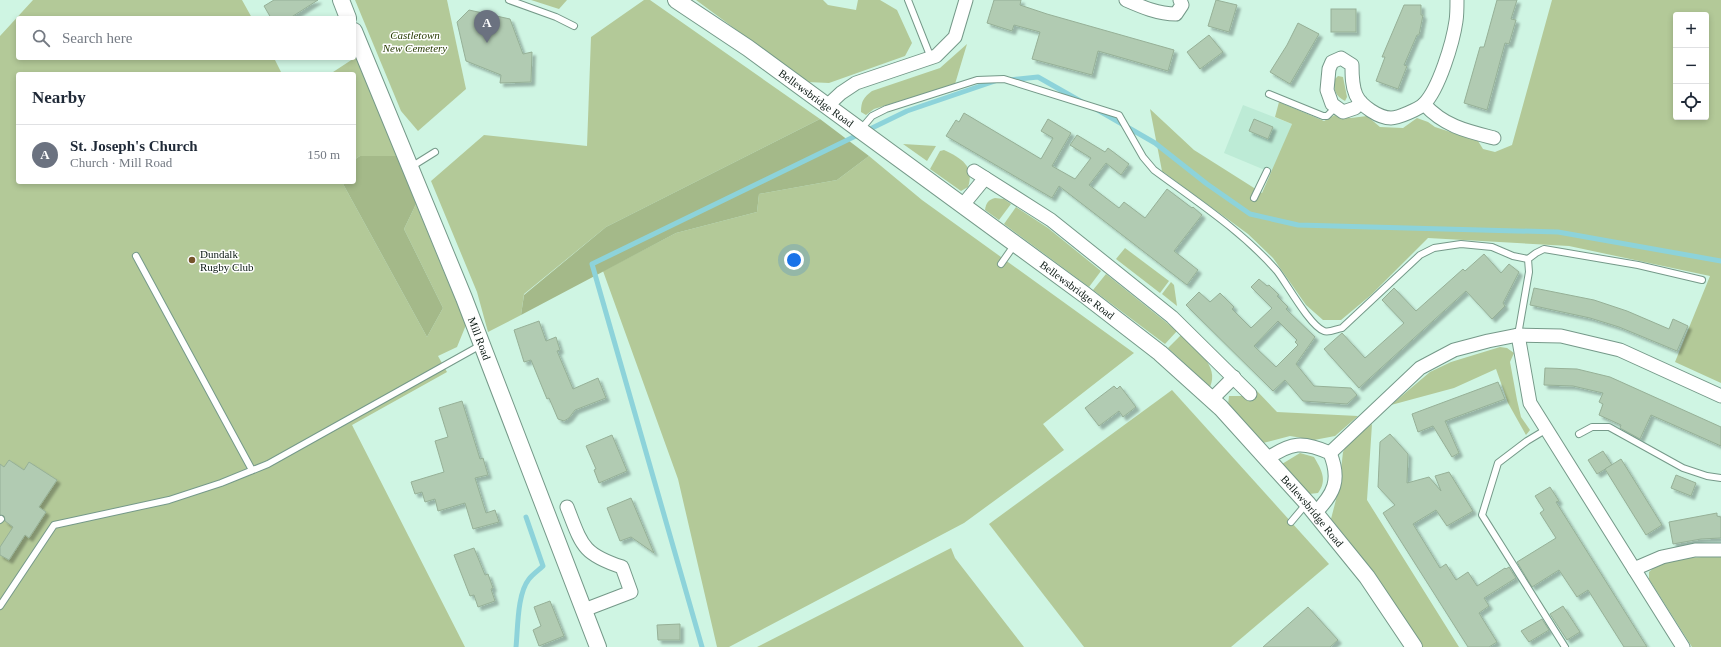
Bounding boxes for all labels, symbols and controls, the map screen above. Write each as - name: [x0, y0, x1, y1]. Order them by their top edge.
- pin: A: [474, 10, 500, 43]
- map controls: [1673, 12, 1709, 120]
- button: +: [1673, 12, 1709, 48]
- search box: [16, 16, 356, 60]
- icon: search: [30, 27, 52, 49]
- park label: Castletown New Cemetery: [382, 29, 447, 54]
- text: Search here: [62, 30, 132, 46]
- button: −: [1673, 48, 1709, 84]
- street label: Bellewsbridge Road: [776, 67, 856, 130]
- button: locate: [1673, 84, 1709, 120]
- text: Nearby: [32, 88, 86, 107]
- text: St. Joseph's Church: [70, 138, 198, 154]
- text: A: [40, 147, 50, 162]
- text: 150 m: [307, 147, 340, 162]
- text: Church · Mill Road: [70, 155, 172, 170]
- place label: Dundalk Rugby Club: [200, 248, 254, 273]
- your location: [784, 250, 804, 270]
- marker: Dundalk Rugby Club: [187, 255, 197, 265]
- street label: Bellewsbridge Road: [1038, 258, 1117, 322]
- street label: Mill Road: [466, 315, 493, 362]
- street label: Bellewsbridge Road: [1279, 473, 1346, 549]

